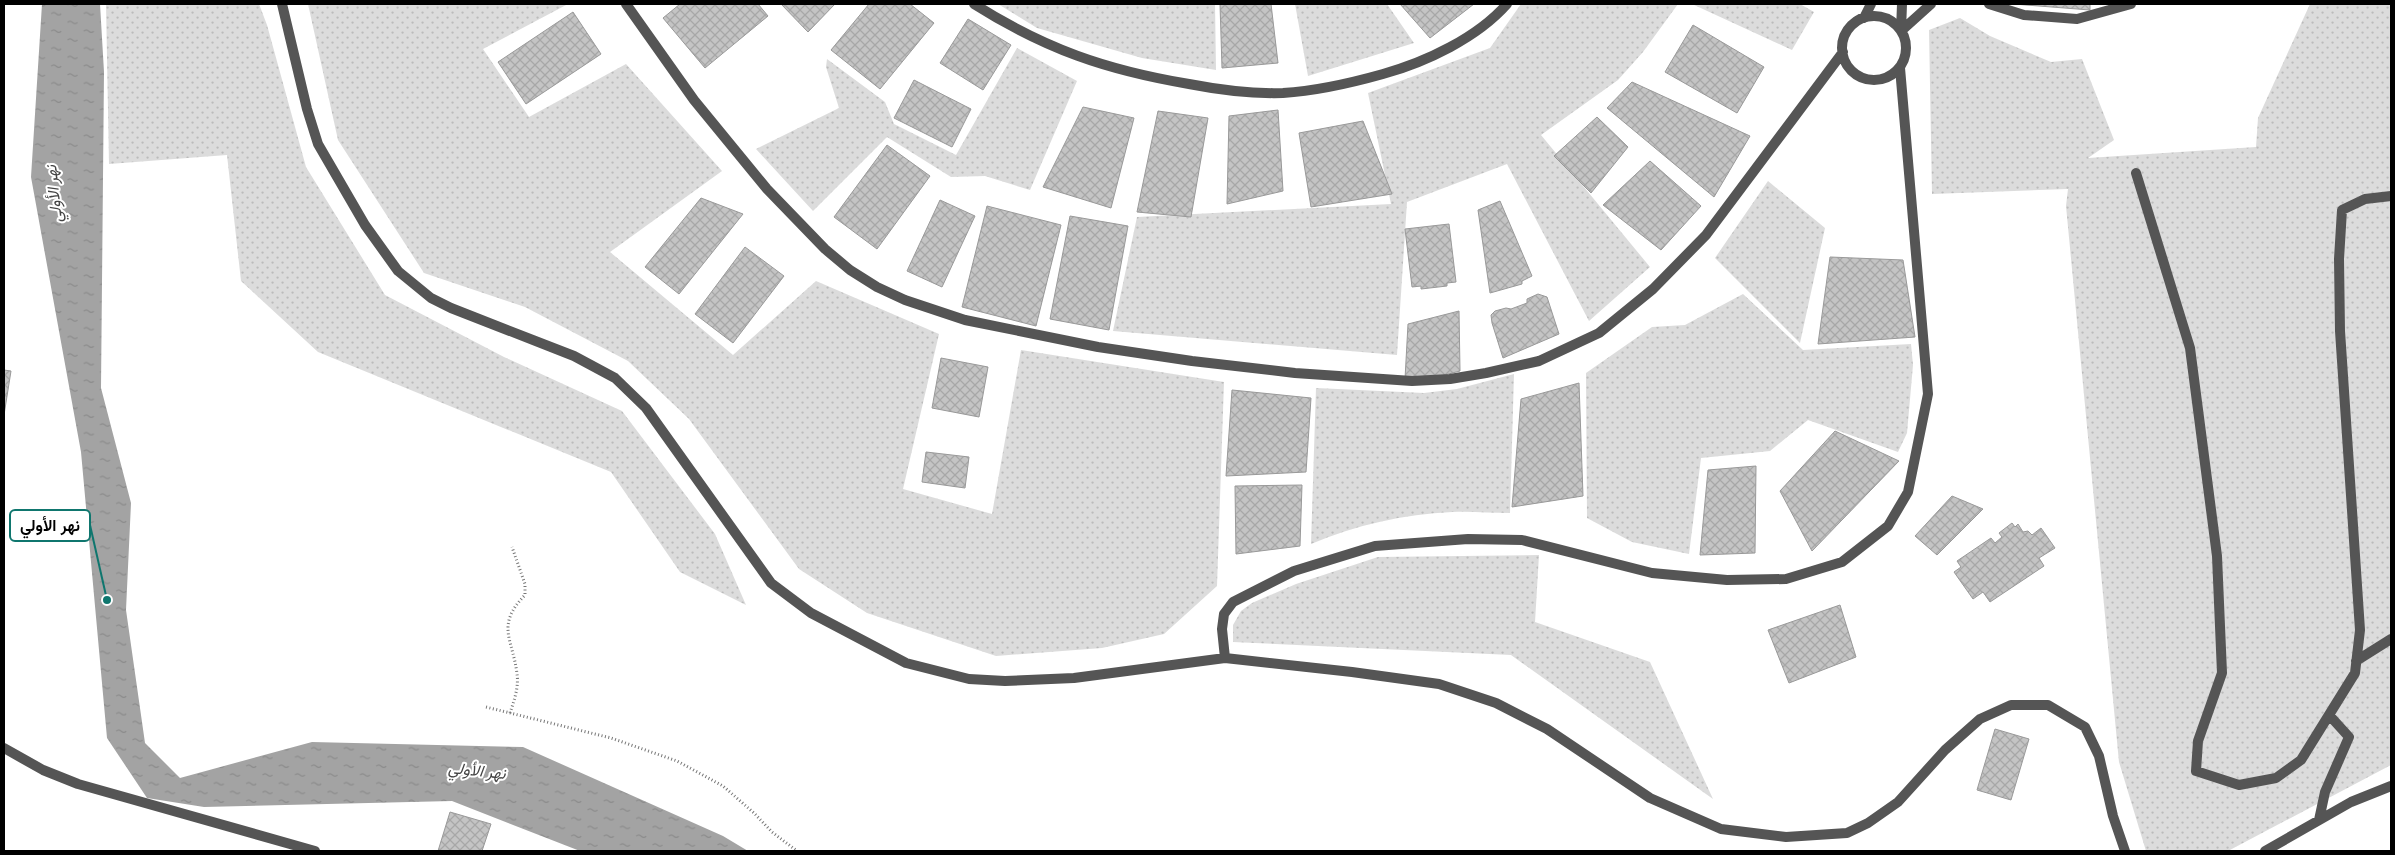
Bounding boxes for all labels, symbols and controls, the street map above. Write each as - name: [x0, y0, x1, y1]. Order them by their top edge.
- water label: نهر الأولي: [40, 162, 70, 224]
- callout: نهر الأولي: [10, 510, 90, 541]
- text: نهر الأولي: [20, 515, 80, 539]
- water label: نهر الأولي: [447, 757, 508, 787]

